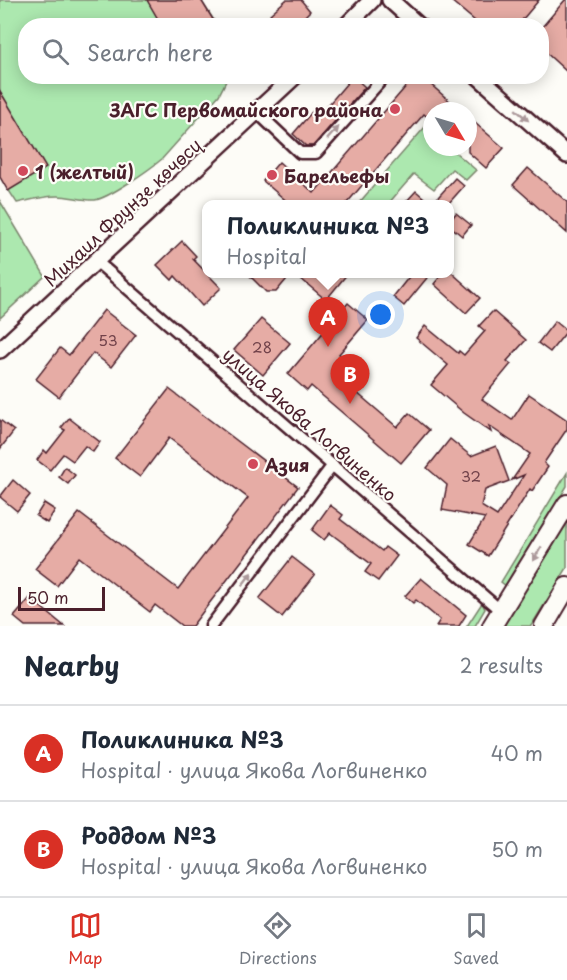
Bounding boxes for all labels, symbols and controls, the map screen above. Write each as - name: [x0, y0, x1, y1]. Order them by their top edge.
- search box: [18, 18, 549, 84]
- icon: search: [39, 35, 72, 68]
- text: Search here: [87, 35, 213, 68]
- place label: ЗАГС Первомайского района: [109, 96, 383, 123]
- marker: ЗАГС Первомайского района: [388, 102, 402, 116]
- north arrow: [423, 102, 477, 156]
- one-way arrow: [514, 108, 529, 121]
- one-way arrow: [326, 126, 340, 140]
- street label: Михаил Фрунзе көчөсү: [37, 131, 207, 292]
- place label: 1 (желтый): [35, 158, 134, 185]
- place label: Барельефы: [284, 162, 389, 189]
- marker: 1 (желтый): [16, 164, 30, 178]
- marker: Барельефы: [265, 168, 279, 182]
- popup: [202, 200, 454, 278]
- text: Поликлиника №3: [227, 208, 429, 241]
- text: Hospital: [227, 241, 307, 271]
- pin: A: [308, 298, 348, 347]
- your location: [366, 300, 395, 329]
- house number: 53: [98, 328, 118, 351]
- house number: 28: [252, 335, 272, 358]
- street label: улица Якова Логвиненко: [217, 341, 403, 507]
- pin: B: [330, 354, 370, 404]
- place label: Азия: [264, 451, 309, 478]
- marker: Азия: [246, 457, 260, 471]
- house number: 32: [461, 464, 481, 487]
- one-way arrow: [531, 546, 542, 562]
- one-way arrow: [240, 572, 252, 587]
- scale bar: [18, 584, 105, 612]
- text: 50 m: [27, 585, 68, 609]
- text: Nearby: [24, 646, 119, 685]
- text: 2 results: [460, 650, 543, 680]
- text: Поликлиника №3: [81, 722, 284, 755]
- text: A: [36, 738, 51, 768]
- text: 40 m: [491, 738, 543, 768]
- text: Hospital · улица Якова Логвиненко: [81, 755, 427, 785]
- text: Роддом №3: [81, 818, 216, 851]
- text: B: [37, 834, 50, 864]
- text: 50 m: [491, 834, 543, 864]
- text: Hospital · улица Якова Логвиненко: [81, 851, 427, 881]
- tab: Map: [68, 909, 102, 969]
- tab: Directions: [239, 909, 317, 969]
- tab: Saved: [453, 909, 499, 969]

